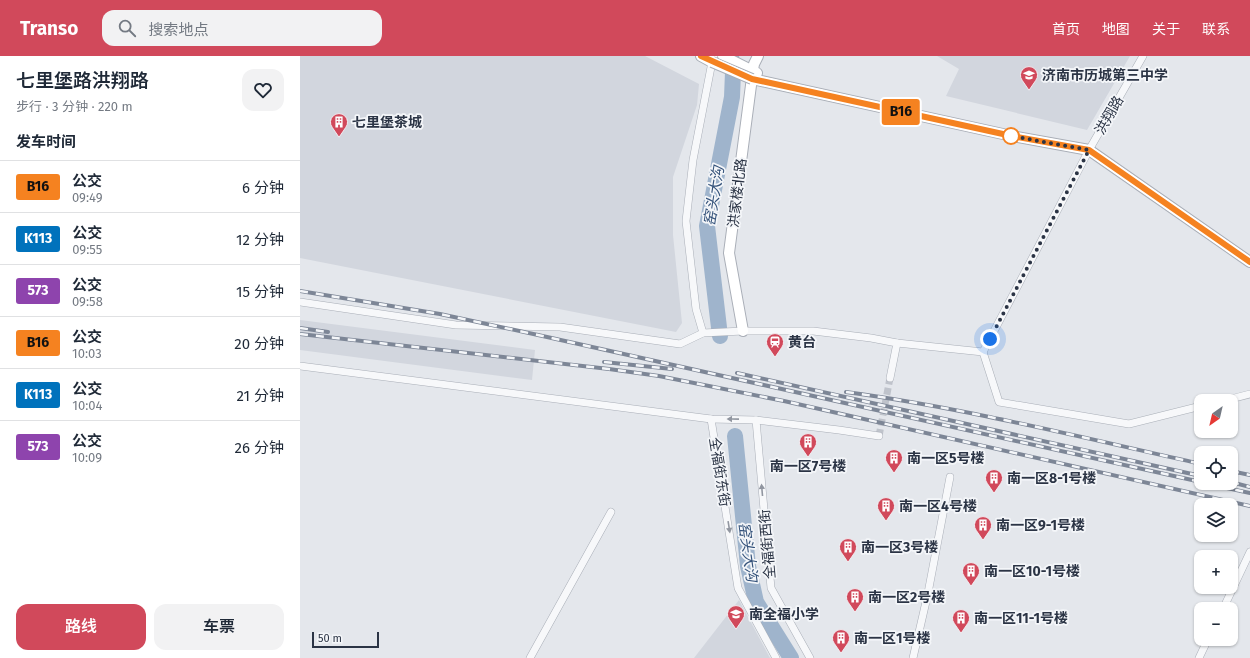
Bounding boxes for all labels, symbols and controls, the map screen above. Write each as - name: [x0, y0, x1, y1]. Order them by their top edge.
- search box: [102, 10, 382, 46]
- text: Transo: [20, 17, 78, 40]
- icon: search: [116, 17, 138, 39]
- text: 搜索地点: [148, 21, 208, 39]
- text: 首页: [1052, 21, 1080, 38]
- text: 地图: [1102, 21, 1130, 38]
- text: 关于: [1152, 21, 1180, 38]
- text: 联系: [1202, 21, 1230, 38]
- school or university icon: 济南市历城第三中学: [1019, 65, 1039, 90]
- place label: 济南市历城第三中学: [1042, 67, 1168, 84]
- text: 七里堡路洪翔路: [16, 69, 149, 92]
- button: heart: [242, 69, 284, 111]
- street label: 洪翔路: [1092, 93, 1127, 138]
- text: 步行 · 3 分钟 · 220 m: [16, 99, 133, 114]
- line badge: B16: [878, 99, 924, 125]
- text: B16: [890, 103, 912, 120]
- building icon: 七里堡茶城: [329, 112, 349, 137]
- place label: 七里堡茶城: [352, 114, 422, 131]
- unlabelled marker: [1002, 127, 1020, 145]
- text: 发车时间: [16, 133, 76, 151]
- street label: 洪家楼北路: [725, 157, 750, 229]
- water label: 窑头大沟: [700, 163, 728, 227]
- text: 公交: [72, 172, 102, 190]
- text: B16: [27, 178, 49, 195]
- text: 6 分钟: [242, 179, 284, 197]
- text: 09:49: [72, 190, 103, 205]
- text: 公交: [72, 224, 102, 242]
- text: K113: [24, 230, 52, 247]
- text: 12 分钟: [236, 231, 284, 249]
- text: 09:55: [72, 242, 102, 257]
- text: 公交: [72, 276, 102, 294]
- text: 573: [28, 282, 48, 299]
- text: 15 分钟: [236, 283, 284, 301]
- text: 09:58: [72, 294, 103, 309]
- text: 公交: [72, 328, 102, 346]
- your location: [980, 329, 1000, 349]
- station icon: 黄台: [765, 332, 785, 357]
- text: B16: [27, 334, 49, 351]
- place label: 黄台: [788, 334, 816, 351]
- text: 20 分钟: [234, 335, 284, 353]
- text: 10:03: [72, 346, 102, 361]
- text: 公交: [72, 380, 102, 398]
- text: K113: [24, 386, 52, 403]
- text: 21 分钟: [236, 387, 284, 405]
- north arrow: [1194, 394, 1238, 438]
- map controls: [1194, 394, 1238, 646]
- text: 10:04: [72, 398, 102, 413]
- one-way arrow: [727, 416, 739, 423]
- text: 公交: [72, 432, 102, 450]
- building icon: 南一区7号楼: [798, 432, 818, 457]
- street label: 全福街东街: [706, 436, 733, 508]
- text: 573: [28, 438, 48, 455]
- text: 26 分钟: [235, 439, 284, 457]
- button: locate: [1194, 446, 1238, 490]
- building icon: 南一区5号楼: [884, 448, 904, 473]
- text: 10:09: [72, 450, 102, 465]
- place label: 南一区5号楼: [907, 450, 985, 467]
- place label: 南一区7号楼: [770, 458, 846, 475]
- building icon: 南一区8-1号楼: [984, 468, 1004, 493]
- place label: 南一区8-1号楼: [1007, 470, 1096, 487]
- one-way arrow: [759, 484, 766, 496]
- building icon: 南一区4号楼: [876, 496, 896, 521]
- place label: 南一区4号楼: [899, 498, 977, 515]
- button: layers: [1194, 498, 1238, 542]
- street label: 全福街西街: [756, 508, 779, 580]
- building icon: 南一区9-1号楼: [973, 515, 993, 540]
- place label: 南一区9-1号楼: [996, 517, 1085, 534]
- one-way arrow: [726, 520, 732, 533]
- water label: 窑头大沟: [735, 521, 761, 585]
- building icon: 南一区3号楼: [838, 537, 858, 562]
- place label: 南一区3号楼: [861, 539, 938, 556]
- button: +: [1194, 550, 1238, 594]
- building icon: 南一区10-1号楼: [961, 561, 981, 586]
- place label: 南一区10-1号楼: [984, 563, 1080, 580]
- building icon: 南一区2号楼: [845, 587, 865, 612]
- place label: 南一区2号楼: [868, 589, 945, 606]
- button: −: [1194, 602, 1238, 646]
- button: 路线: [16, 604, 146, 650]
- button: 车票: [154, 604, 284, 650]
- school or university icon: 南全福小学: [726, 604, 746, 629]
- place label: 南全福小学: [749, 606, 819, 623]
- building icon: 南一区11-1号楼: [951, 608, 971, 633]
- place label: 南一区11-1号楼: [974, 610, 1068, 627]
- building icon: 南一区1号楼: [831, 628, 851, 653]
- scale bar: [312, 630, 379, 649]
- place label: 南一区1号楼: [854, 630, 931, 647]
- text: 50 m: [318, 632, 342, 645]

